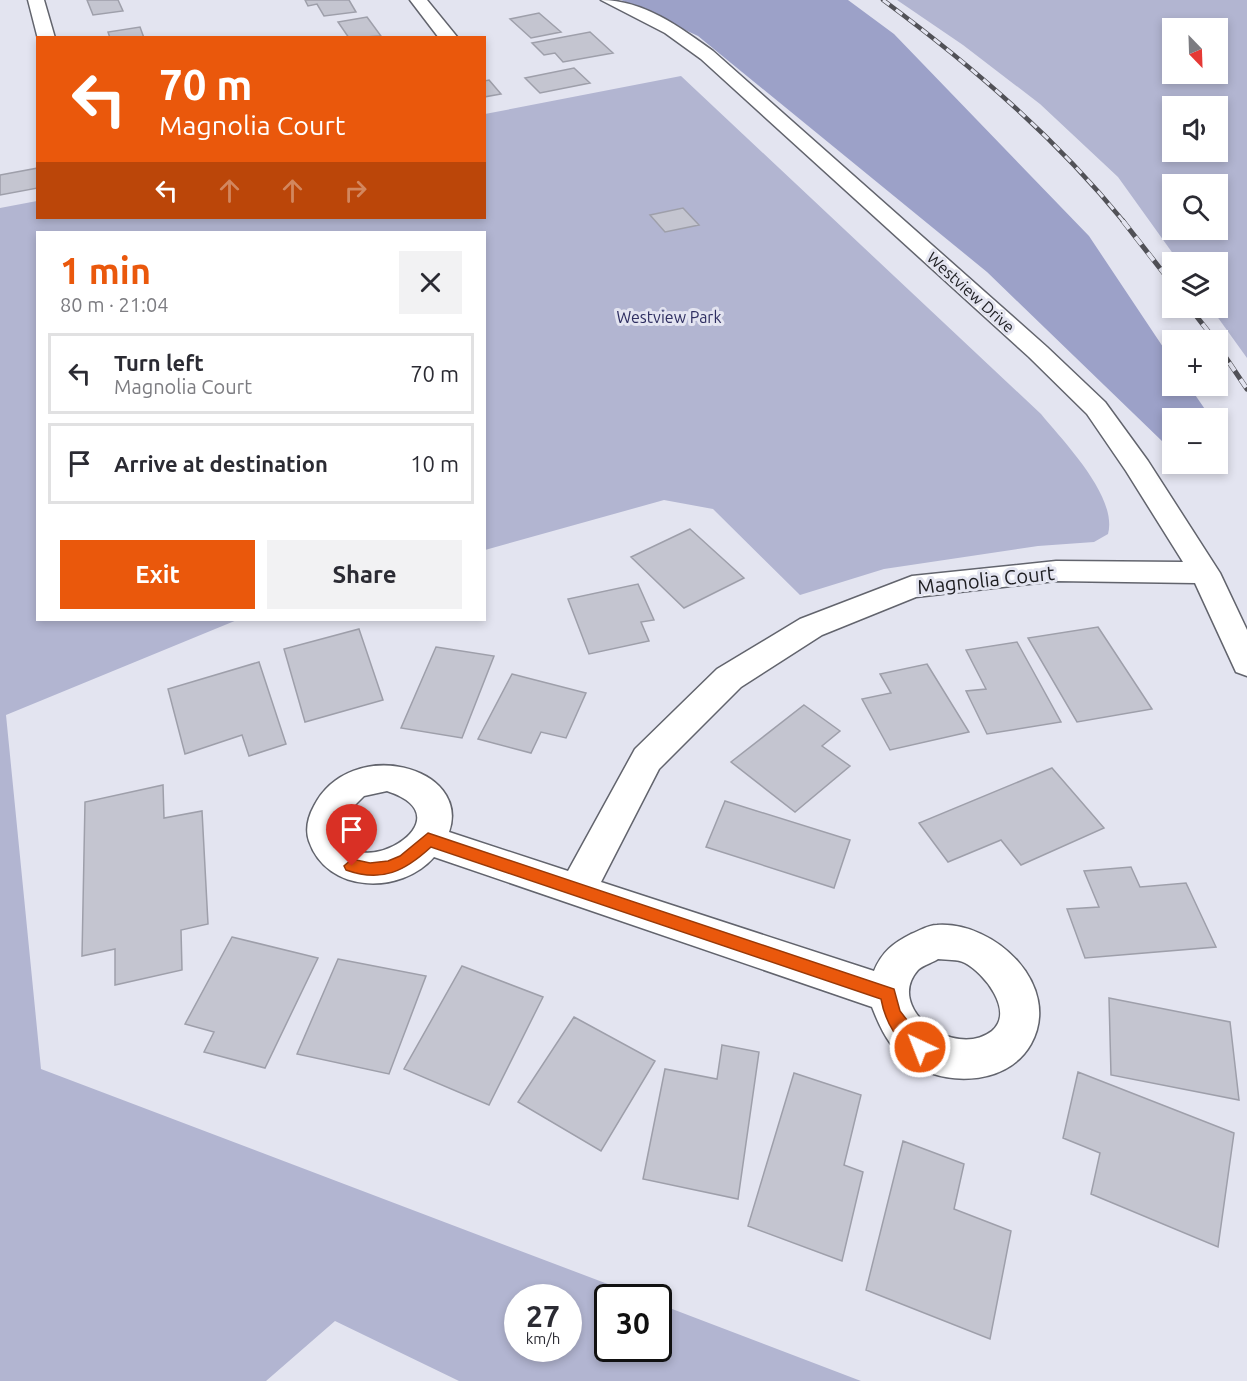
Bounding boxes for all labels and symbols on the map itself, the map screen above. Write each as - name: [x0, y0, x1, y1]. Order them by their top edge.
- north arrow: [1162, 18, 1228, 84]
- street label: Westview Drive: [924, 248, 1018, 336]
- park label: Westview Park: [616, 308, 722, 326]
- street label: Magnolia Court: [916, 561, 1056, 598]
- pin: [326, 804, 377, 866]
- position arrow: [888, 1015, 952, 1079]
- speed limit sign: 30: [594, 1284, 672, 1362]

